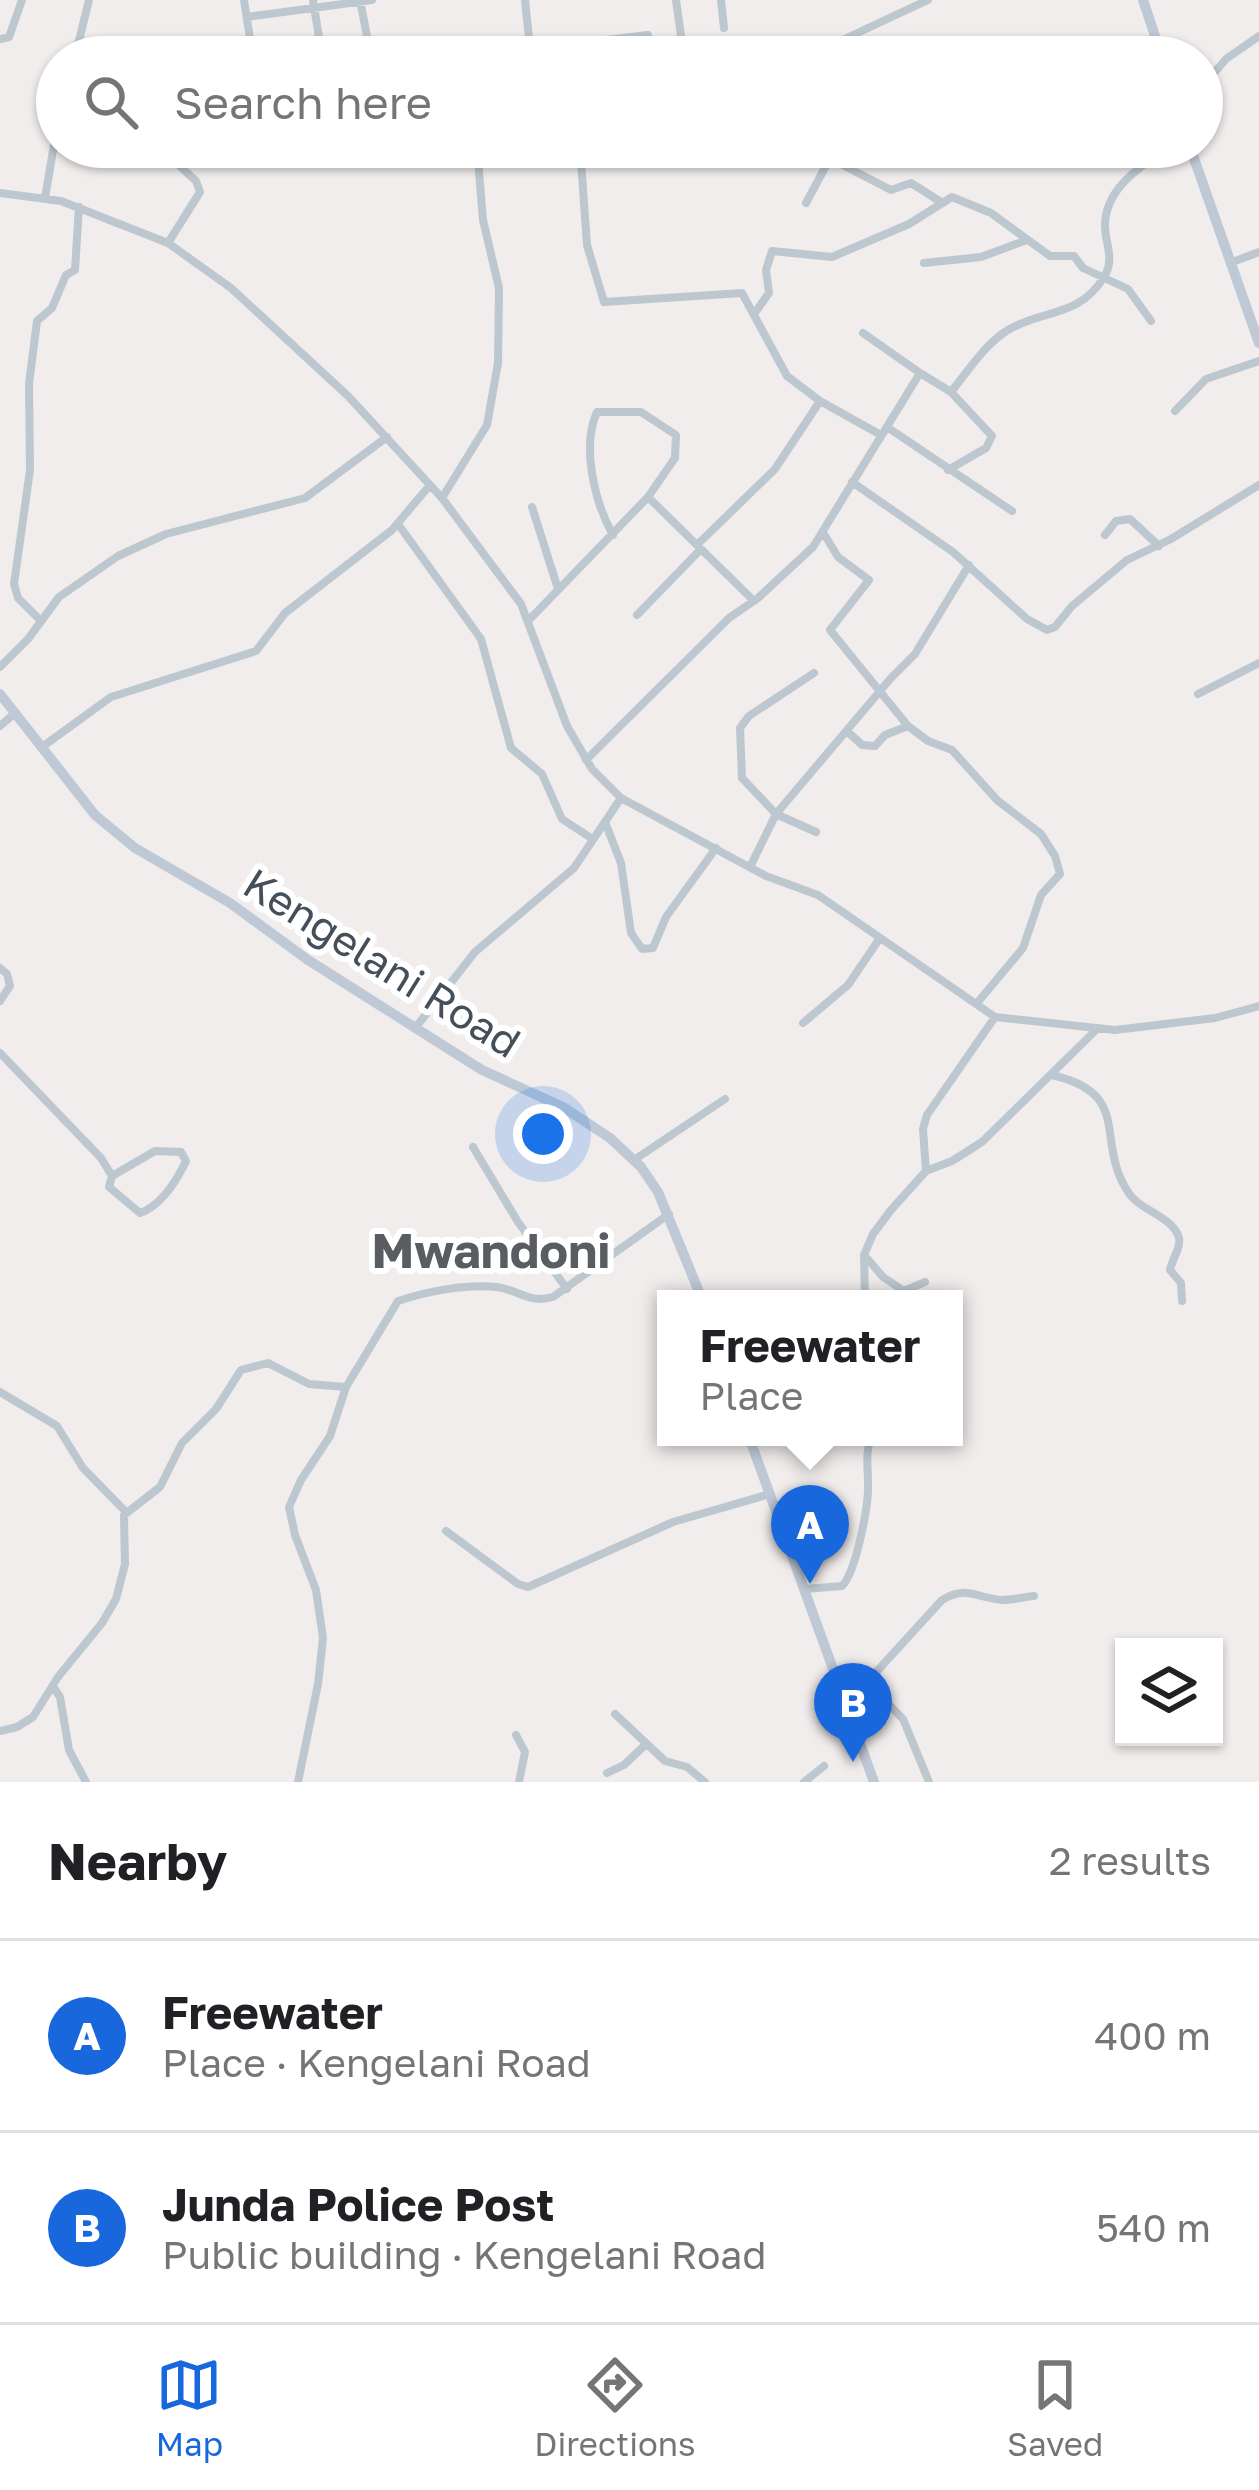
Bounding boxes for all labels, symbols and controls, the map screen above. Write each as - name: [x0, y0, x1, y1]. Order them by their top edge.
- search box: [36, 36, 1223, 168]
- icon: search: [78, 69, 144, 135]
- text: Search here: [174, 75, 432, 129]
- street label: Kengelani Road: [235, 857, 530, 1067]
- your location: [513, 1104, 573, 1164]
- district label: Mwandoni: [372, 1221, 610, 1279]
- popup: [657, 1290, 963, 1446]
- text: Freewater: [700, 1318, 920, 1372]
- text: Place: [700, 1372, 803, 1419]
- pin: A: [771, 1485, 849, 1584]
- map controls: [1115, 1638, 1223, 1746]
- button: layers: [1115, 1638, 1223, 1746]
- pin: B: [814, 1663, 892, 1762]
- text: Nearby: [48, 1830, 227, 1891]
- text: 2 results: [1049, 1837, 1211, 1884]
- text: Freewater: [162, 1985, 383, 2039]
- text: A: [73, 2012, 101, 2059]
- text: 400 m: [1095, 2012, 1211, 2059]
- text: Place · Kengelani Road: [162, 2039, 591, 2086]
- text: Junda Police Post: [162, 2177, 554, 2231]
- text: B: [73, 2204, 101, 2251]
- text: 540 m: [1096, 2204, 1211, 2251]
- text: Public building · Kengelani Road: [162, 2231, 766, 2278]
- tab: Map: [156, 2352, 223, 2463]
- tab: Directions: [534, 2352, 696, 2463]
- tab: Saved: [1007, 2352, 1103, 2463]

